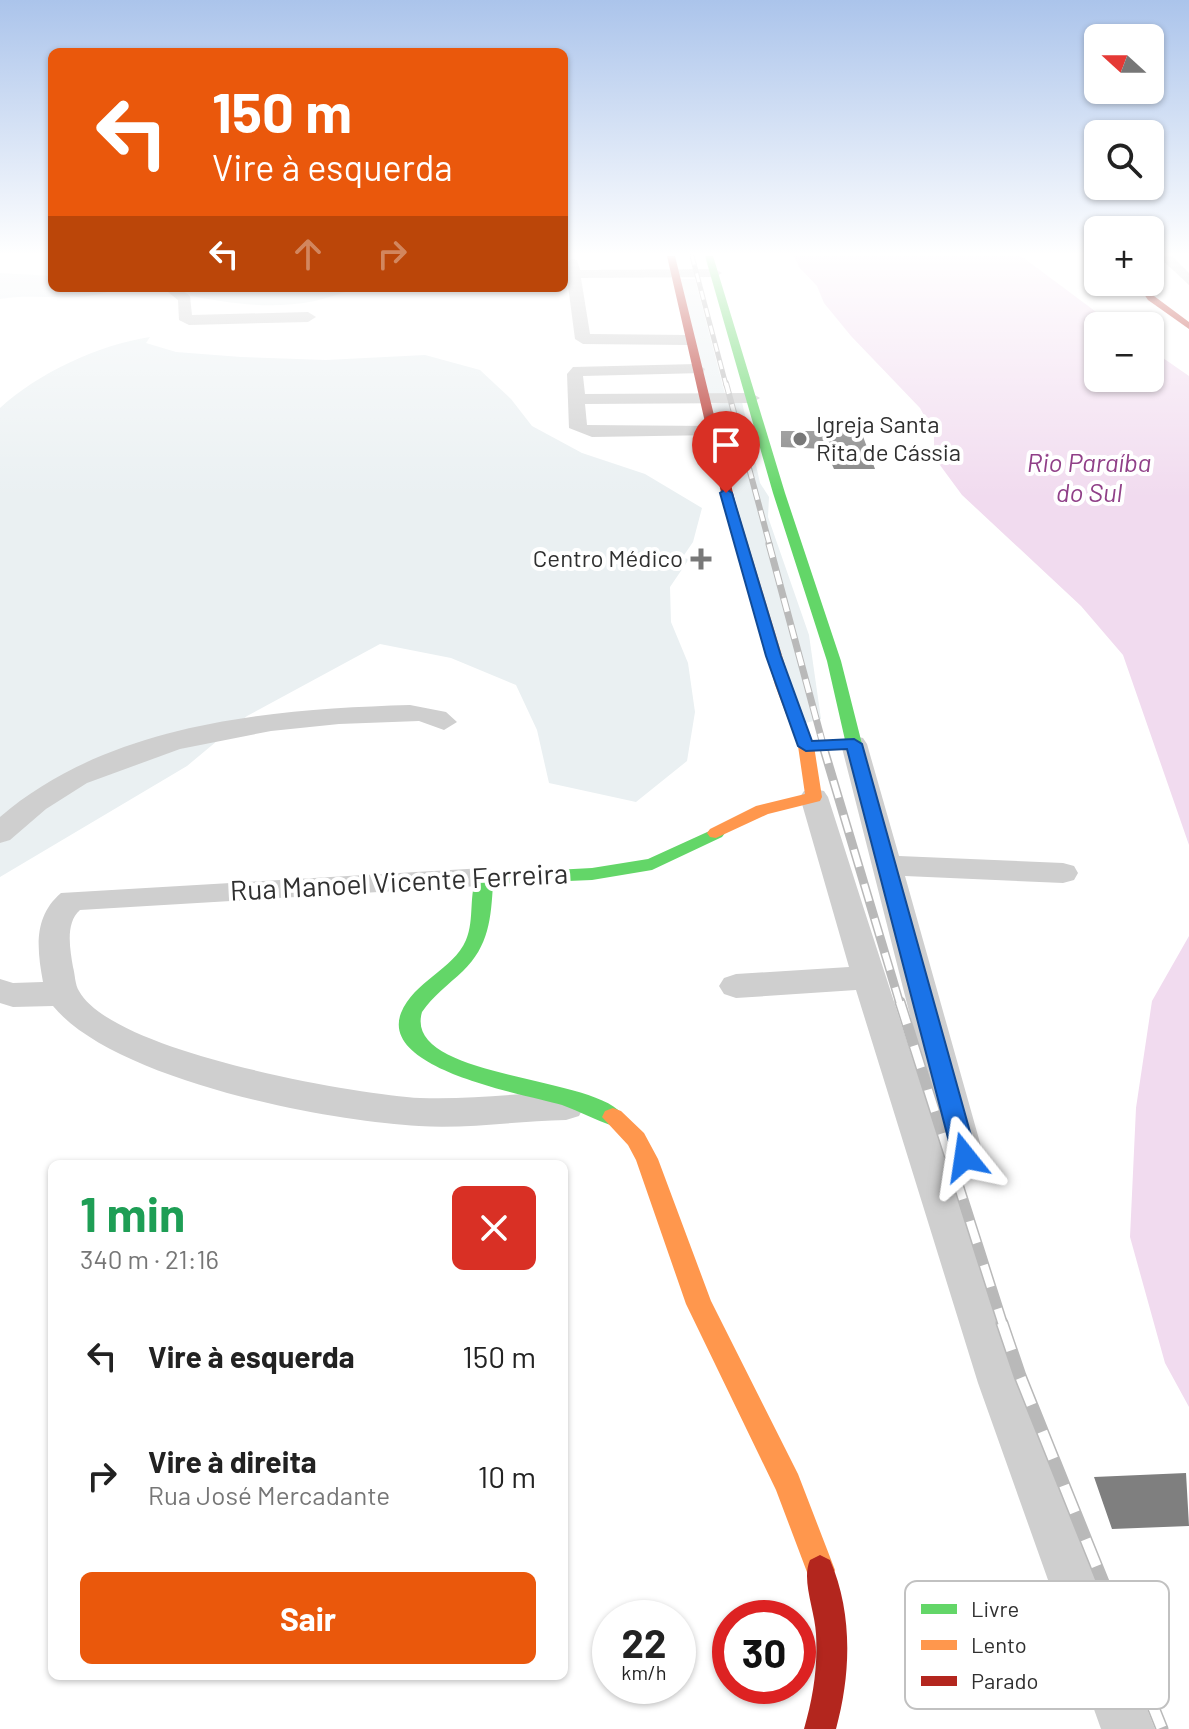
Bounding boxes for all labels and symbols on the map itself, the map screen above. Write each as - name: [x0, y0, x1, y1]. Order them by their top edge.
- north arrow: [1084, 24, 1164, 104]
- place label: Igreja Santa Rita de Cássia: [816, 409, 961, 466]
- pin: [692, 411, 760, 493]
- marker: Igreja Santa Rita de Cássia: [791, 430, 809, 448]
- water label: Rio Paraíba do Sul: [1027, 446, 1151, 507]
- place label: Centro Médico: [533, 543, 683, 572]
- marker: Centro Médico: [690, 548, 712, 570]
- street label: Rua Manoel Vicente Ferreira: [229, 855, 569, 907]
- position arrow: [923, 1115, 1007, 1199]
- legend: [905, 1581, 1169, 1709]
- text: Livre: [971, 1595, 1019, 1621]
- speed limit sign: 30: [712, 1600, 816, 1704]
- text: Lento: [971, 1631, 1027, 1657]
- text: Parado: [971, 1667, 1038, 1693]

